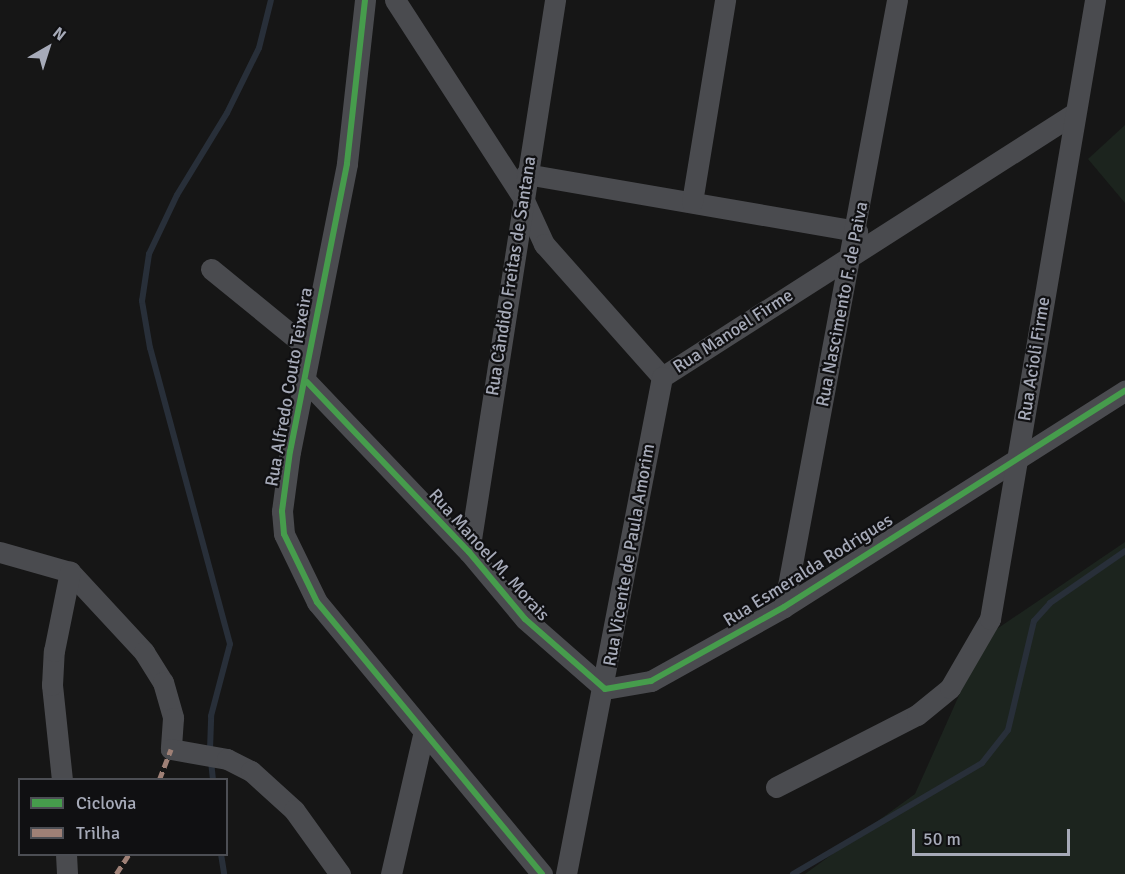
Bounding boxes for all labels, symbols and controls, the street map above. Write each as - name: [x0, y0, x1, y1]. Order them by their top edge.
- north arrow: [18, 18, 78, 78]
- text: N: [49, 23, 70, 45]
- street label: Rua Cândido Freitas de Santana: [481, 155, 541, 397]
- street label: Rua Nascimento F. de Paiva: [811, 200, 873, 408]
- street label: Rua Manoel Firme: [669, 284, 797, 378]
- street label: Rua Alfredo Couto Teixeira: [261, 286, 317, 488]
- street label: Rua Acioli Firme: [1014, 295, 1054, 423]
- street label: Rua Vicente de Paula Amorim: [599, 442, 659, 668]
- street label: Rua Manoel M. Morais: [424, 485, 554, 625]
- street label: Rua Esmeralda Rodrigues: [719, 509, 897, 631]
- legend: [18, 778, 228, 856]
- text: Ciclovia: [76, 792, 136, 814]
- scale bar: [915, 817, 1072, 855]
- text: Trilha: [76, 822, 120, 844]
- text: 50 m: [923, 828, 961, 850]

